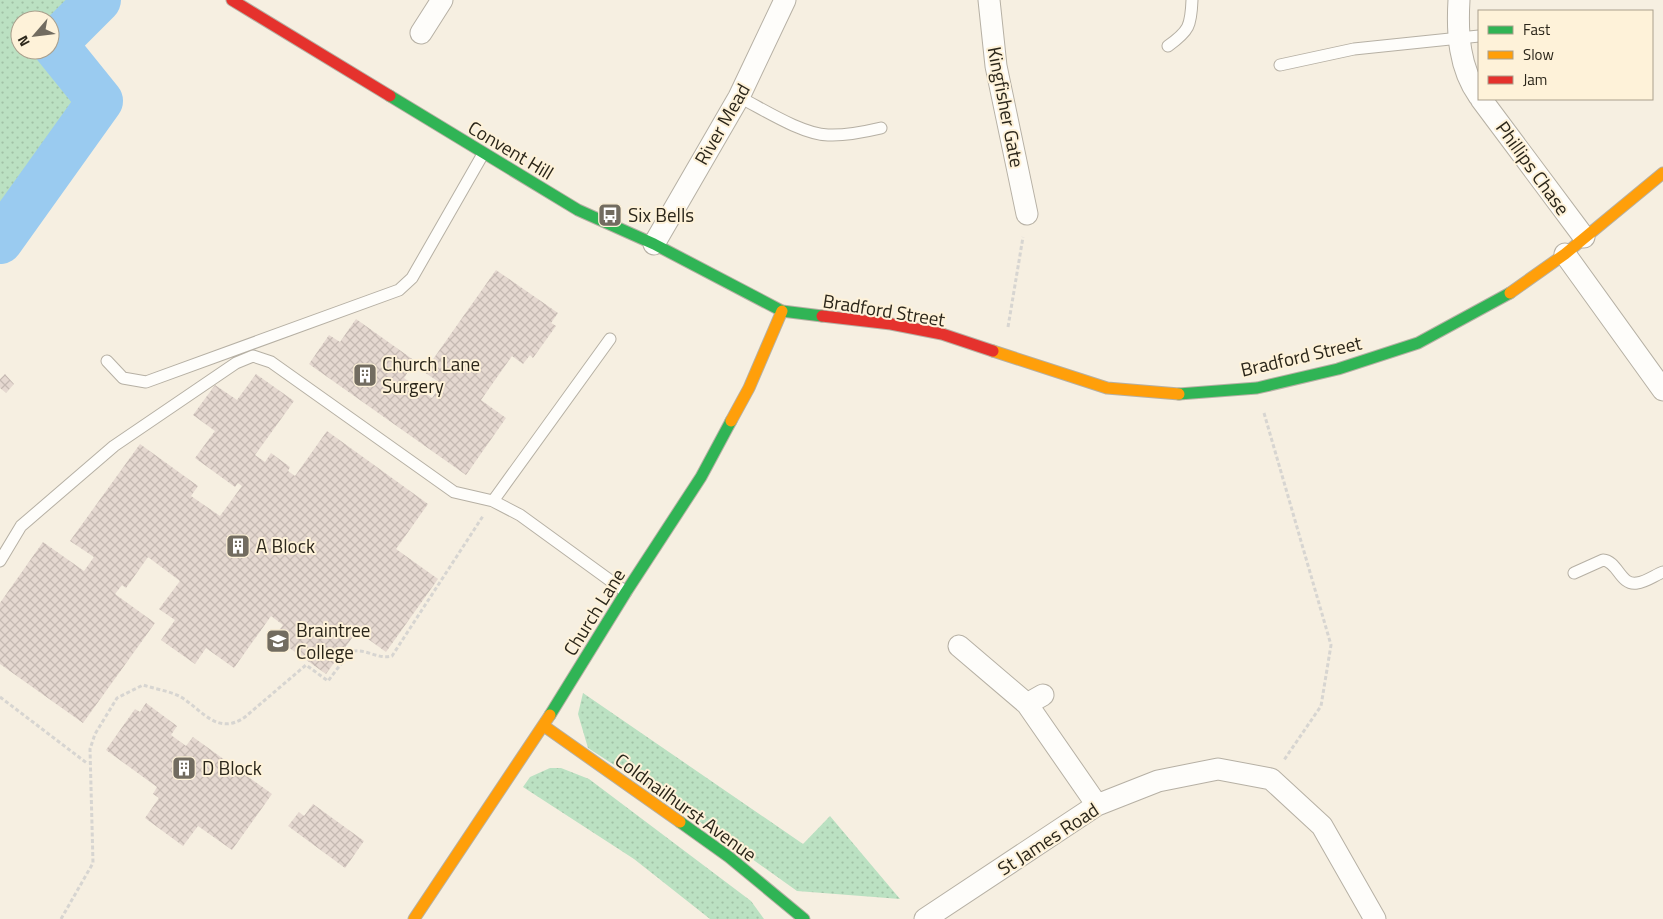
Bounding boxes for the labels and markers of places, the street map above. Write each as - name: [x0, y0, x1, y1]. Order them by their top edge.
- place label: Six Bells: [628, 200, 694, 229]
- bus stop icon: Six Bells: [597, 202, 623, 228]
- place label: Church Lane Surgery: [382, 349, 480, 400]
- building icon: Church Lane Surgery: [352, 362, 378, 388]
- place label: A Block: [256, 531, 315, 560]
- building icon: A Block: [225, 533, 251, 559]
- place label: Braintree College: [296, 615, 370, 666]
- school or university icon: Braintree College: [265, 628, 291, 654]
- place label: D Block: [202, 753, 262, 782]
- building icon: D Block: [171, 755, 197, 781]

